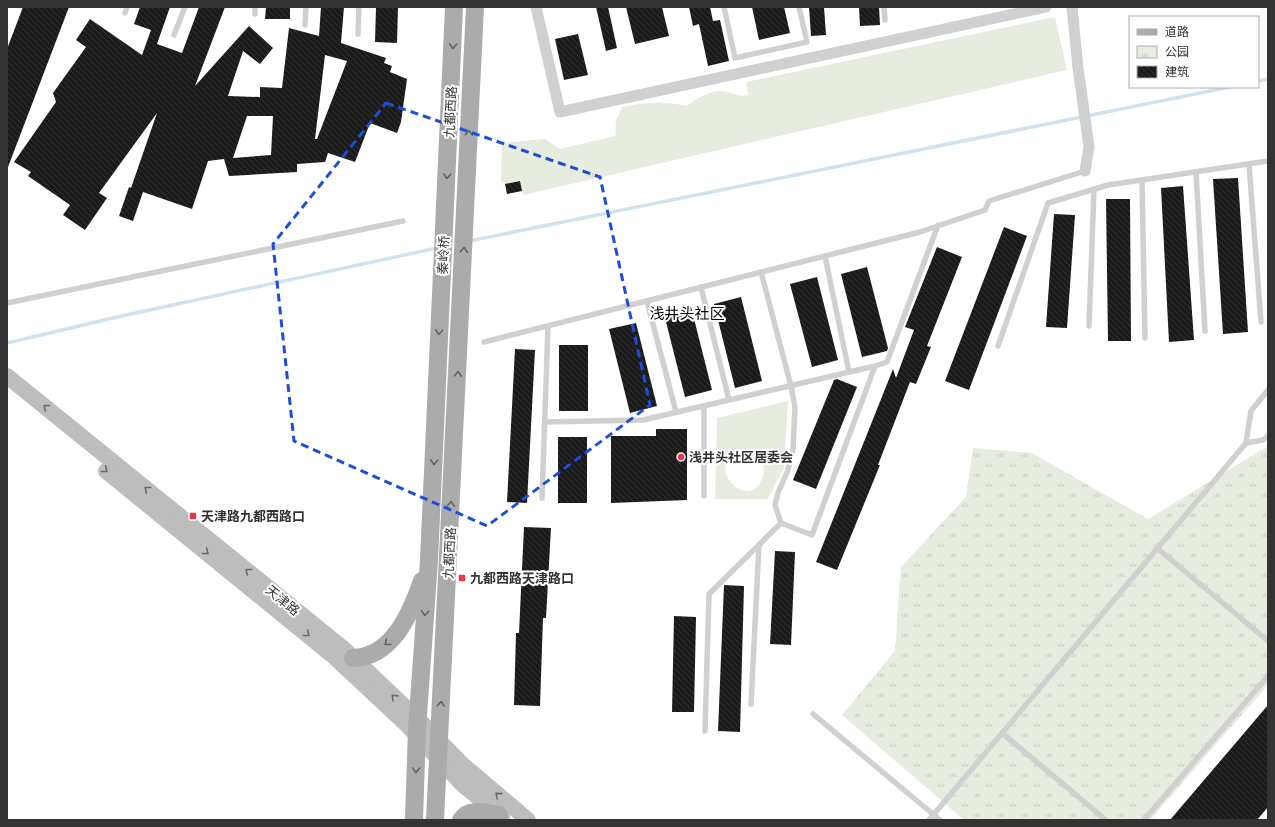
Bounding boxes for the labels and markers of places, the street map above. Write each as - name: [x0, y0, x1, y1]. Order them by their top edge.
- place label: 浅井头社区居委会: [689, 449, 793, 467]
- marker: 浅井头社区居委会: [676, 452, 686, 462]
- place label: 天津路九都西路口: [201, 508, 305, 526]
- marker: 天津路九都西路口: [188, 511, 198, 521]
- place label: 九都西路天津路口: [470, 570, 574, 588]
- marker: 九都西路天津路口: [457, 573, 467, 583]

